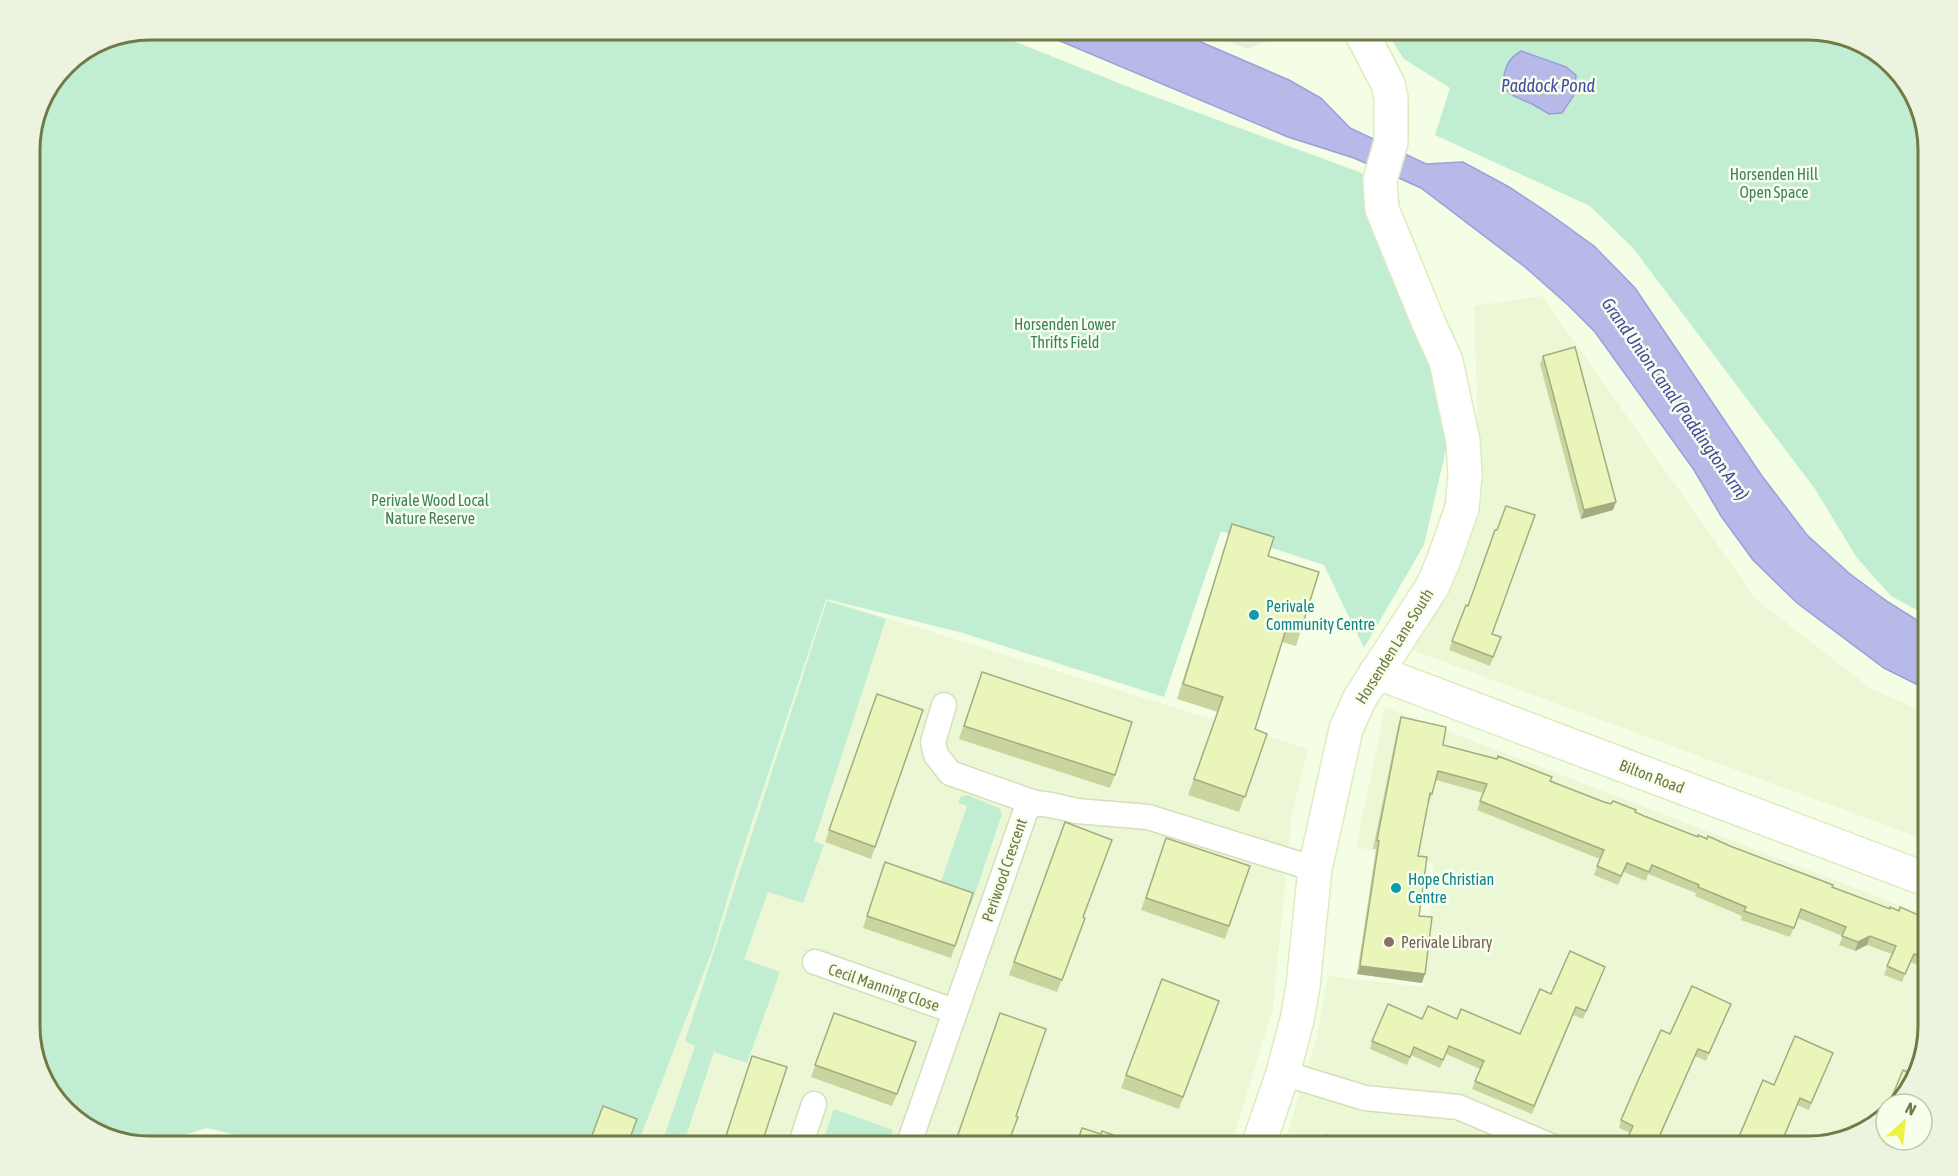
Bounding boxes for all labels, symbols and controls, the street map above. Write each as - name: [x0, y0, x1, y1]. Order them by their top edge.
- water label: Paddock Pond: [1501, 75, 1595, 96]
- park label: Horsenden Hill Open Space: [1730, 165, 1819, 202]
- water label: Grand Union Canal (Paddington Arm): [1597, 294, 1753, 504]
- park label: Horsenden Lower Thrifts Field: [1014, 315, 1116, 351]
- park label: Perivale Wood Local Nature Reserve: [371, 491, 490, 527]
- street label: Horsenden Lane South: [1351, 585, 1437, 707]
- place label: Perivale Community Centre: [1266, 597, 1375, 634]
- marker: Perivale Community Centre: [1247, 608, 1261, 622]
- street label: Bilton Road: [1617, 755, 1687, 797]
- street label: Periwood Crescent: [978, 816, 1030, 924]
- place label: Hope Christian Centre: [1408, 870, 1494, 906]
- marker: Hope Christian Centre: [1389, 881, 1403, 895]
- place label: Perivale Library: [1401, 933, 1493, 952]
- marker: Perivale Library: [1382, 935, 1396, 949]
- street label: Cecil Manning Close: [826, 960, 942, 1015]
- north arrow: [1874, 1092, 1934, 1152]
- text: N: [1903, 1098, 1919, 1119]

